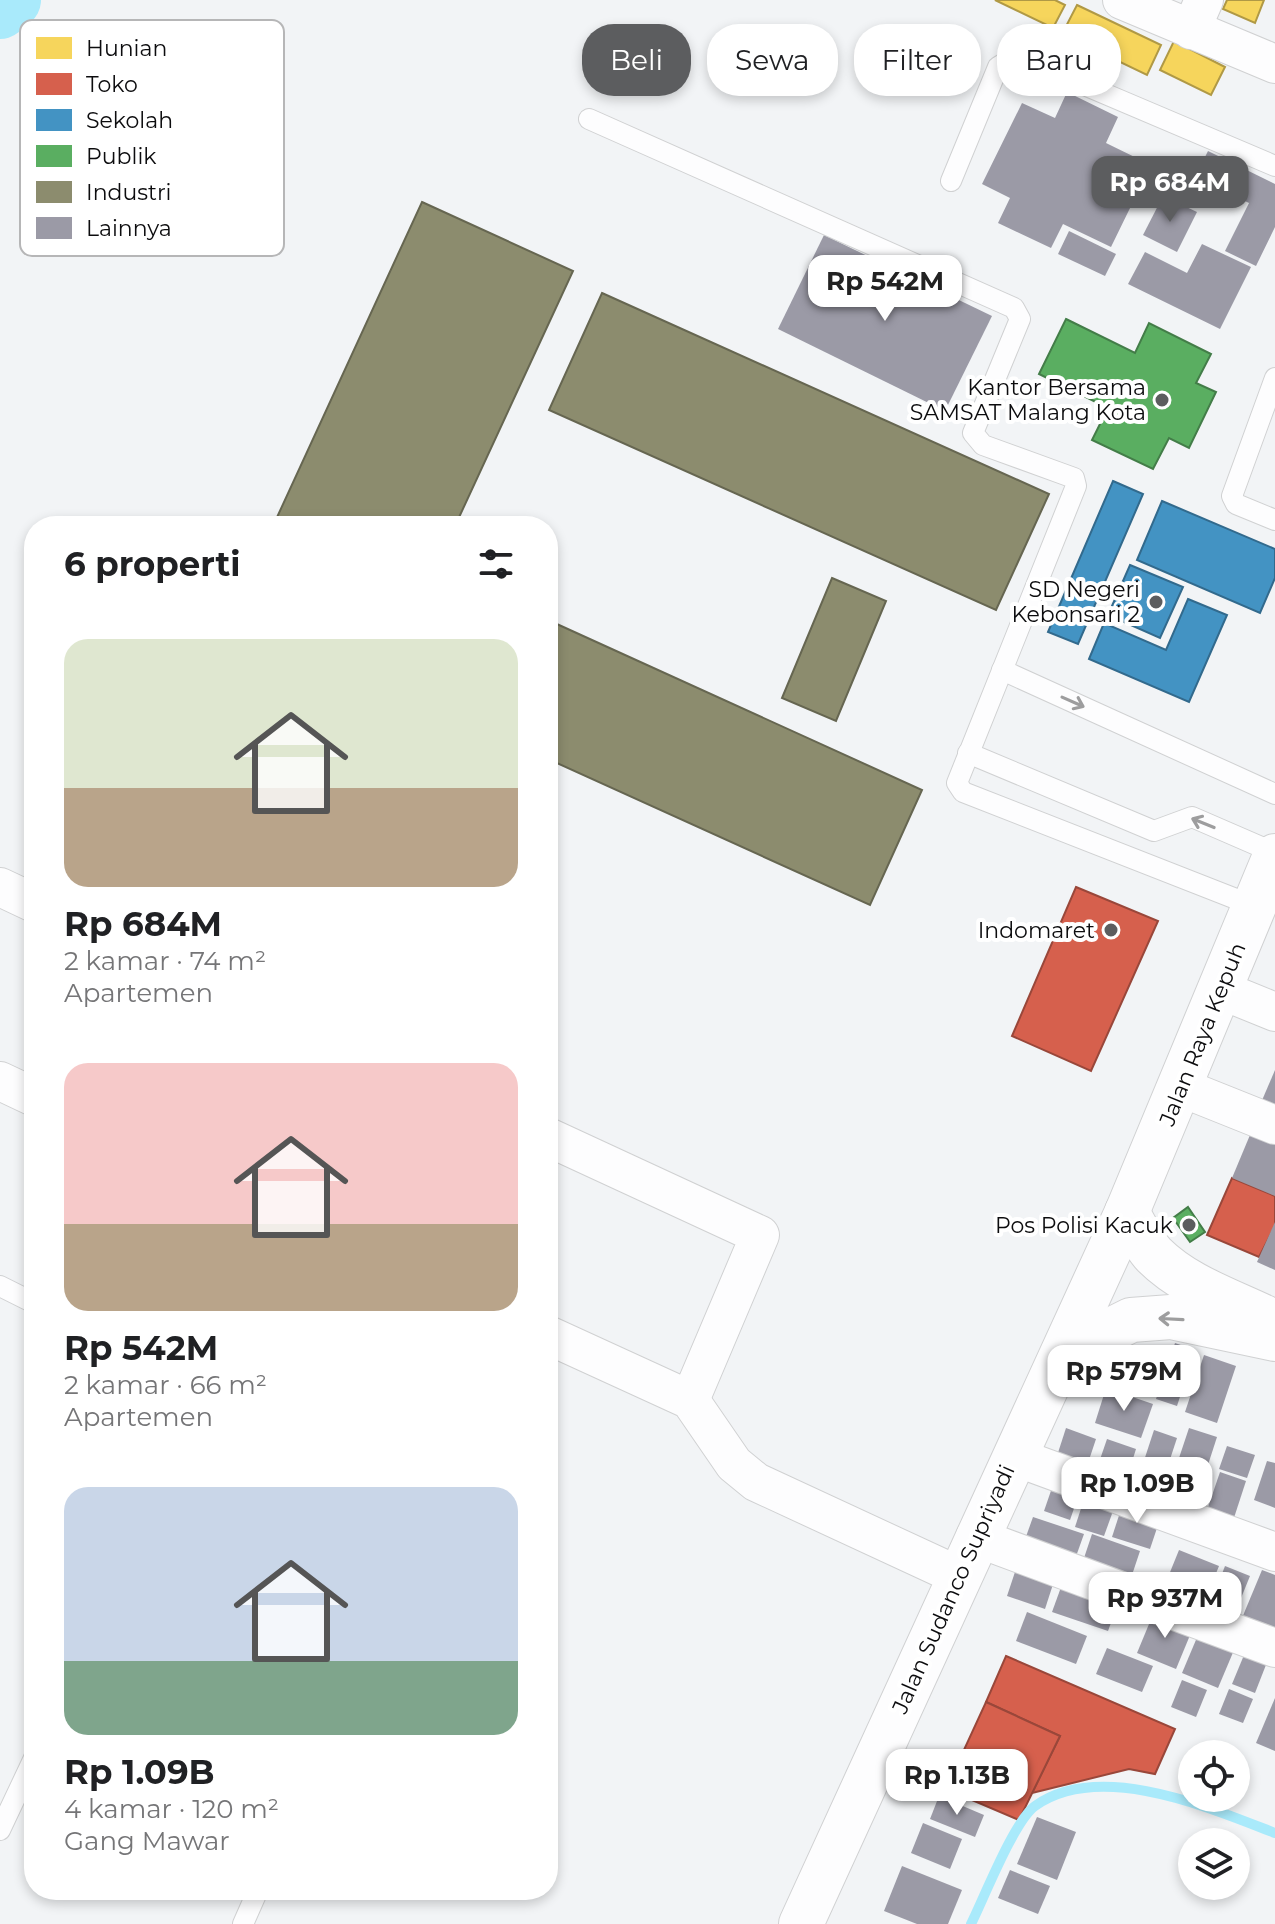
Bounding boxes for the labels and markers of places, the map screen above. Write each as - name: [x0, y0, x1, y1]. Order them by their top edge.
- pin: Rp 684M: [1096, 156, 1244, 224]
- pin: Rp 542M: [811, 255, 959, 323]
- place label: Kantor Bersama SAMSAT Malang Kota: [910, 374, 1146, 426]
- marker: Kantor Bersama SAMSAT Malang Kota: [1153, 391, 1171, 409]
- place label: SD Negeri Kebonsari 2: [1011, 576, 1140, 628]
- marker: SD Negeri Kebonsari 2: [1147, 593, 1165, 611]
- place label: Indomaret: [978, 917, 1095, 944]
- marker: Indomaret: [1102, 921, 1120, 939]
- place label: Pos Polisi Kacuk: [995, 1212, 1174, 1239]
- marker: Pos Polisi Kacuk: [1180, 1216, 1198, 1234]
- pin: Rp 579M: [1050, 1345, 1198, 1413]
- pin: Rp 1.09B: [1054, 1457, 1220, 1525]
- pin: Rp 937M: [1091, 1572, 1239, 1640]
- pin: Rp 1.13B: [874, 1749, 1040, 1817]

